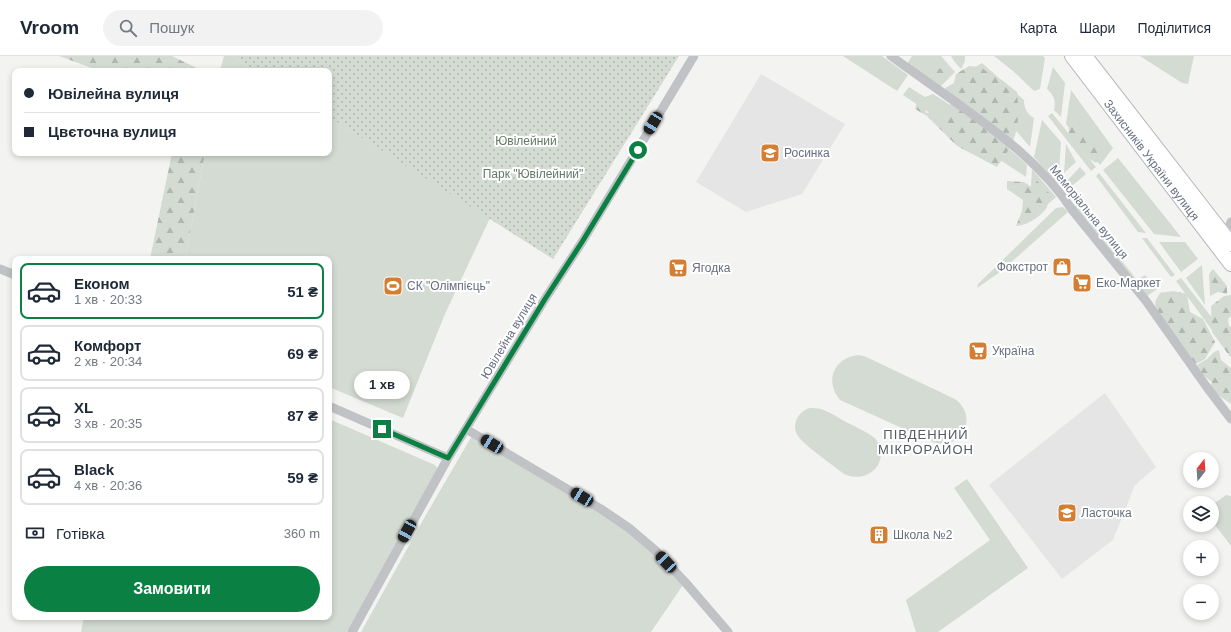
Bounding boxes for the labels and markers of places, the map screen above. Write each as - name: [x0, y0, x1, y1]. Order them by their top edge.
- school or university icon: Росинка: [759, 142, 781, 164]
- place label: Росинка: [784, 146, 830, 160]
- shop icon: Фокстрот: [1051, 256, 1073, 278]
- supermarket icon: Ягодка: [667, 257, 689, 279]
- place label: Фокстрот: [997, 260, 1048, 274]
- place label: Ягодка: [692, 261, 731, 275]
- supermarket icon: Еко-Маркет: [1071, 272, 1093, 294]
- sports icon: СК "Олімпієць": [382, 275, 404, 297]
- place label: Еко-Маркет: [1096, 276, 1161, 290]
- place label: СК "Олімпієць": [407, 279, 490, 293]
- supermarket icon: Україна: [967, 340, 989, 362]
- place label: Україна: [992, 344, 1035, 358]
- school or university icon: Ласточка: [1056, 502, 1078, 524]
- place label: Ласточка: [1081, 506, 1132, 520]
- building icon: Школа №2: [868, 524, 890, 546]
- place label: Школа №2: [893, 528, 953, 542]

